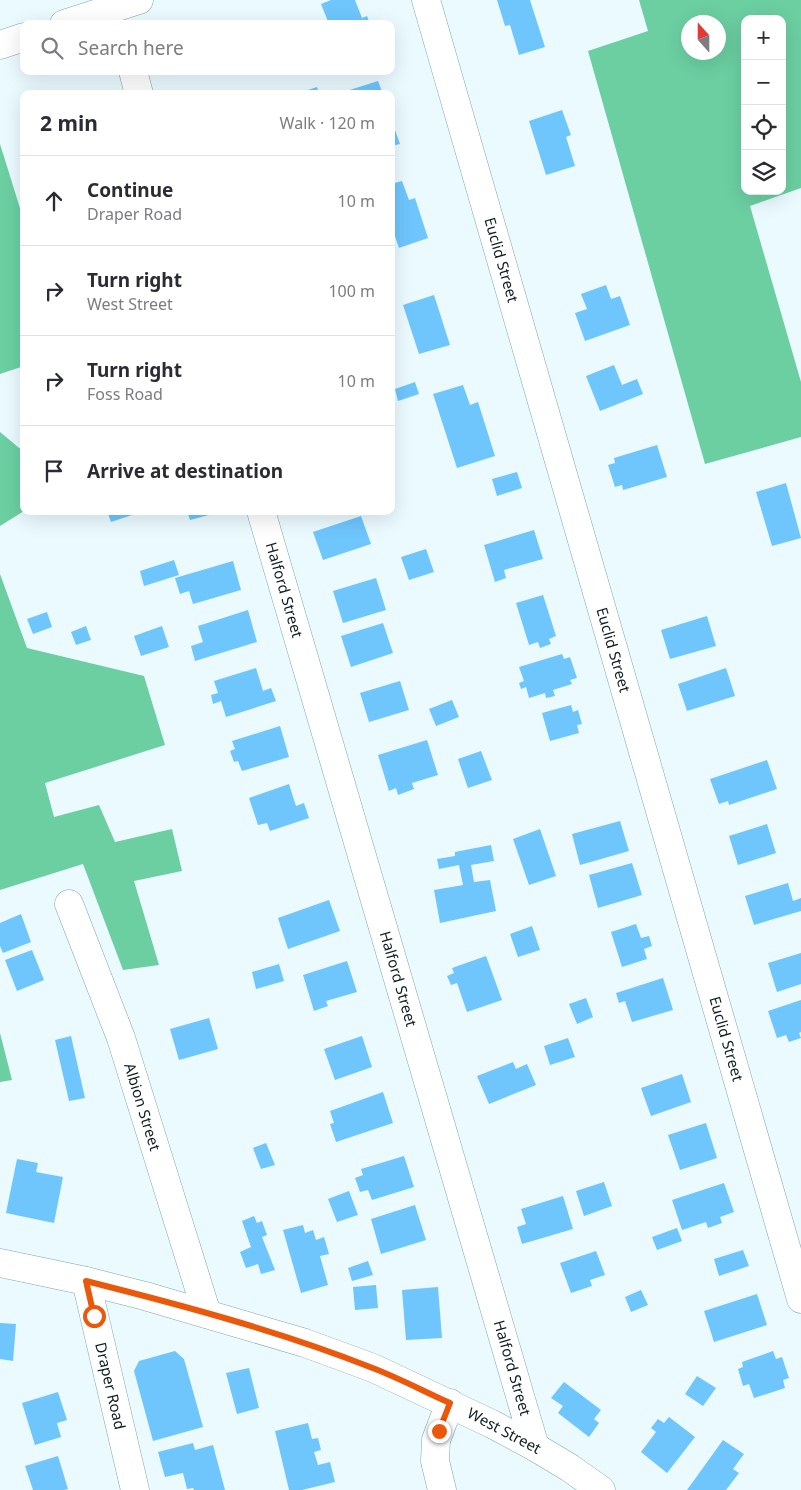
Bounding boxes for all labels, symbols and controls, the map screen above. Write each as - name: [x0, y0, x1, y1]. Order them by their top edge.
- north arrow: [681, 15, 726, 60]
- map controls: [741, 15, 786, 195]
- button: +: [741, 15, 786, 60]
- search box: [20, 20, 395, 75]
- icon: search: [38, 34, 66, 62]
- text: Search here: [78, 35, 184, 61]
- button: −: [741, 60, 786, 105]
- button: locate: [741, 105, 786, 150]
- text: 2 min: [40, 109, 98, 137]
- text: Walk · 120 m: [280, 112, 375, 134]
- button: layers: [741, 150, 786, 195]
- text: Continue: [87, 177, 173, 203]
- icon: ahead: [40, 187, 68, 215]
- text: 10 m: [338, 190, 375, 212]
- text: Draper Road: [87, 203, 182, 225]
- street label: Euclid Street: [480, 215, 524, 305]
- text: Turn right: [87, 267, 182, 293]
- icon: right: [40, 277, 68, 305]
- text: 100 m: [328, 280, 375, 302]
- text: West Street: [87, 293, 173, 315]
- text: Turn right: [87, 357, 182, 383]
- icon: right: [40, 367, 68, 395]
- text: 10 m: [338, 370, 375, 392]
- text: Foss Road: [87, 383, 163, 405]
- icon: arrive: [40, 457, 68, 485]
- text: Arrive at destination: [87, 458, 283, 484]
- street label: Halford Street: [262, 540, 308, 640]
- street label: Euclid Street: [592, 605, 636, 695]
- street label: Halford Street: [376, 929, 422, 1029]
- street label: Euclid Street: [705, 994, 749, 1084]
- street label: Albion Street: [120, 1060, 166, 1154]
- route start: [83, 1305, 106, 1328]
- street label: Halford Street: [490, 1318, 536, 1418]
- street label: Draper Road: [91, 1340, 131, 1431]
- street label: West Street: [464, 1402, 545, 1458]
- route end: [428, 1420, 451, 1443]

